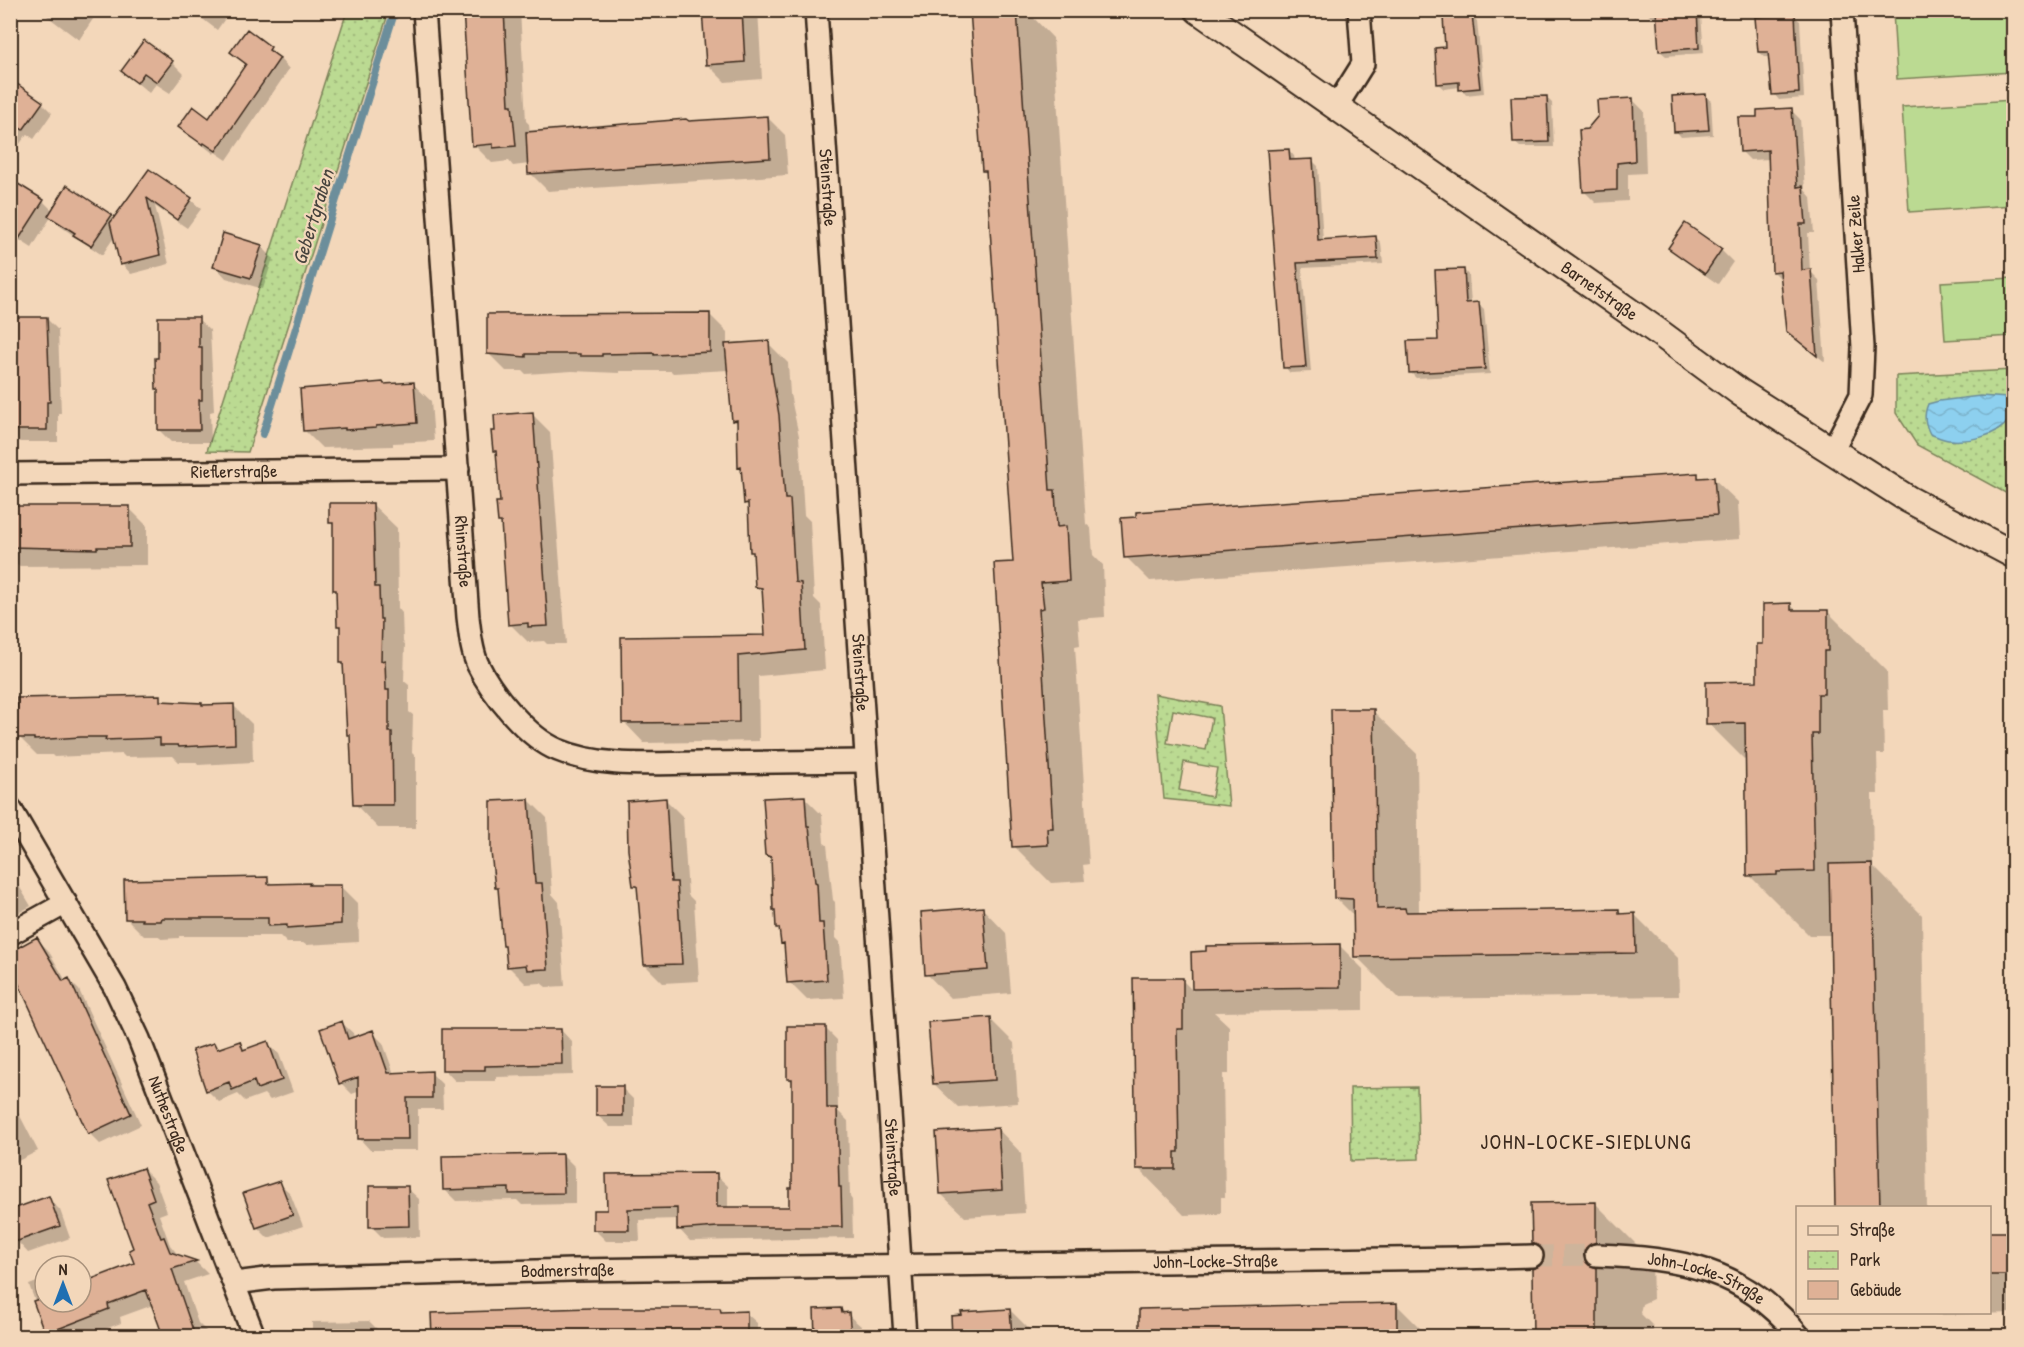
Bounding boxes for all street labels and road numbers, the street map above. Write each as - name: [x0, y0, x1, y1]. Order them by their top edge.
- street label: Steinstraße: [813, 148, 843, 227]
- street label: Halker Zeile: [1840, 194, 1871, 274]
- street label: Barnetstraße: [1556, 255, 1643, 326]
- street label: Rieflerstraße: [191, 458, 277, 484]
- street label: Rhinstraße: [449, 515, 479, 588]
- street label: Steinstraße: [846, 633, 876, 712]
- street label: Nuthestraße: [142, 1072, 195, 1157]
- street label: Steinstraße: [878, 1118, 909, 1197]
- street label: John-Locke-Straße: [1646, 1245, 1771, 1310]
- street label: John-Locke-Straße: [1153, 1247, 1278, 1274]
- street label: Bodmerstraße: [520, 1256, 615, 1283]

